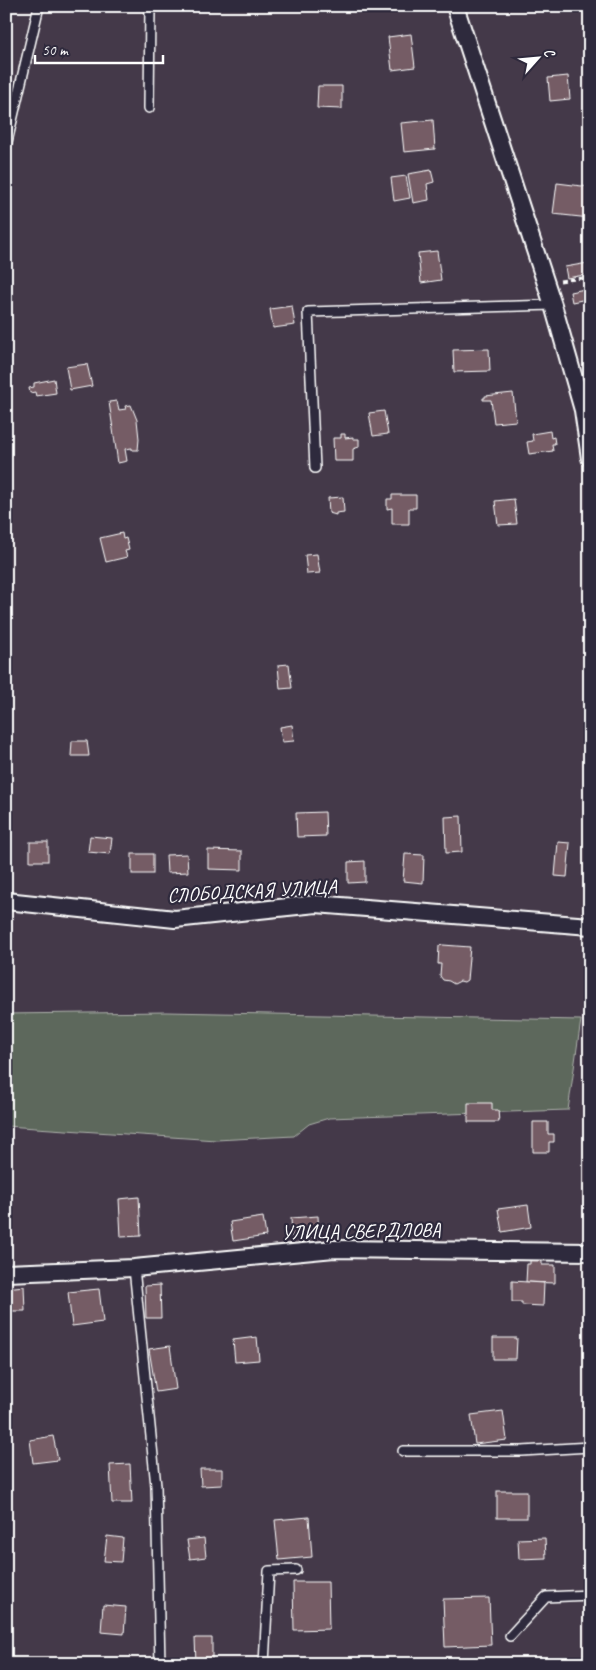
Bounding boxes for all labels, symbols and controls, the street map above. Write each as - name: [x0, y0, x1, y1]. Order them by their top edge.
- scale bar: [35, 32, 162, 64]
- north arrow: [514, 32, 564, 82]
- text: 50 m: [42, 41, 69, 60]
- text: С: [540, 45, 559, 61]
- street label: СЛОБОДСКАЯ УЛИЦА: [167, 874, 338, 908]
- street label: УЛИЦА СВЕРДЛОВА: [281, 1217, 442, 1245]

